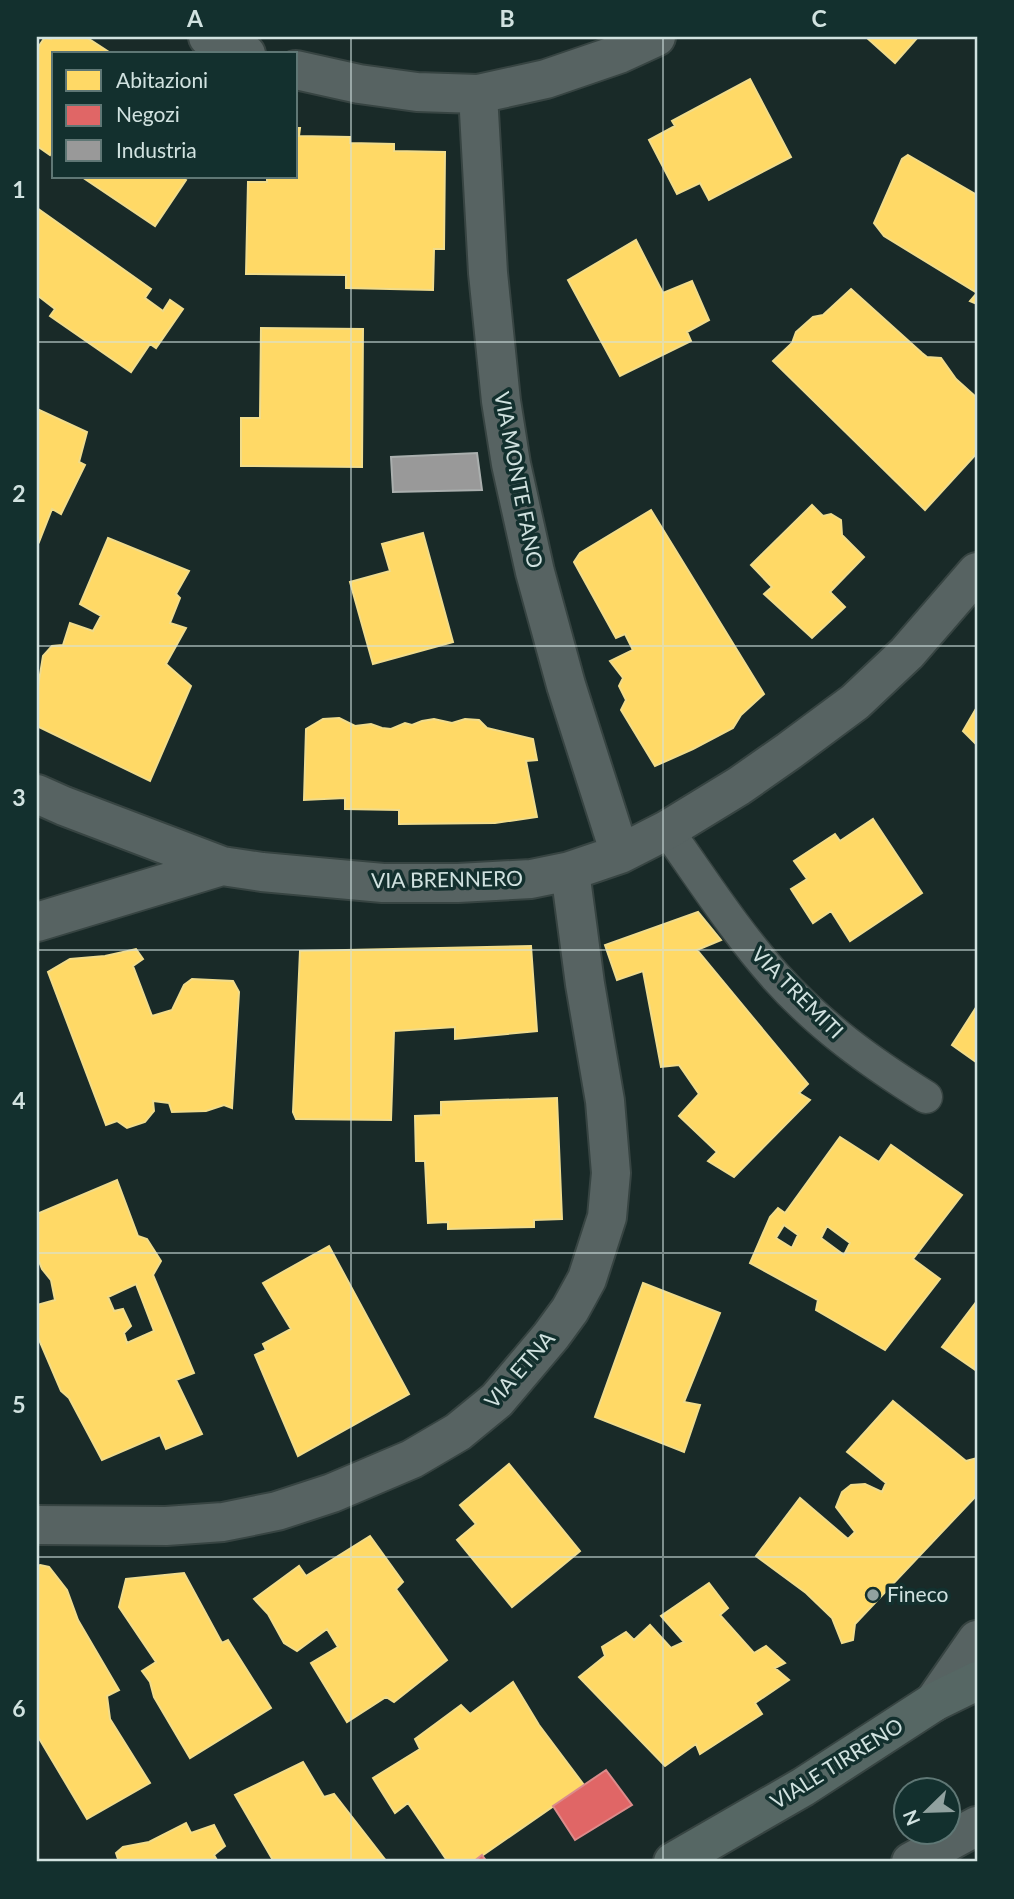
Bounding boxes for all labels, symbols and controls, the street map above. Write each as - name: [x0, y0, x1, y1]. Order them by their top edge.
- text: A: [186, 4, 204, 32]
- text: B: [499, 4, 515, 32]
- text: C: [811, 4, 827, 32]
- legend: [52, 52, 298, 178]
- text: Abitazioni: [116, 67, 208, 92]
- text: Negozi: [116, 101, 180, 126]
- text: Industria: [116, 137, 197, 162]
- text: 1: [12, 175, 26, 203]
- street label: VIA MONTE FANO: [490, 389, 549, 570]
- text: 2: [12, 479, 26, 507]
- text: 3: [12, 783, 26, 811]
- street label: VIA BRENNERO: [371, 865, 523, 892]
- street label: VIA TREMITI: [747, 941, 849, 1043]
- text: 4: [12, 1086, 26, 1114]
- street label: VIA ETNA: [479, 1325, 560, 1413]
- text: 5: [12, 1390, 26, 1418]
- place label: Fineco: [887, 1581, 949, 1606]
- marker: Fineco: [865, 1587, 881, 1603]
- text: 6: [12, 1694, 26, 1722]
- street label: VIALE TIRRENO: [765, 1712, 907, 1813]
- north arrow: [892, 1776, 962, 1846]
- text: N: [897, 1807, 924, 1829]

